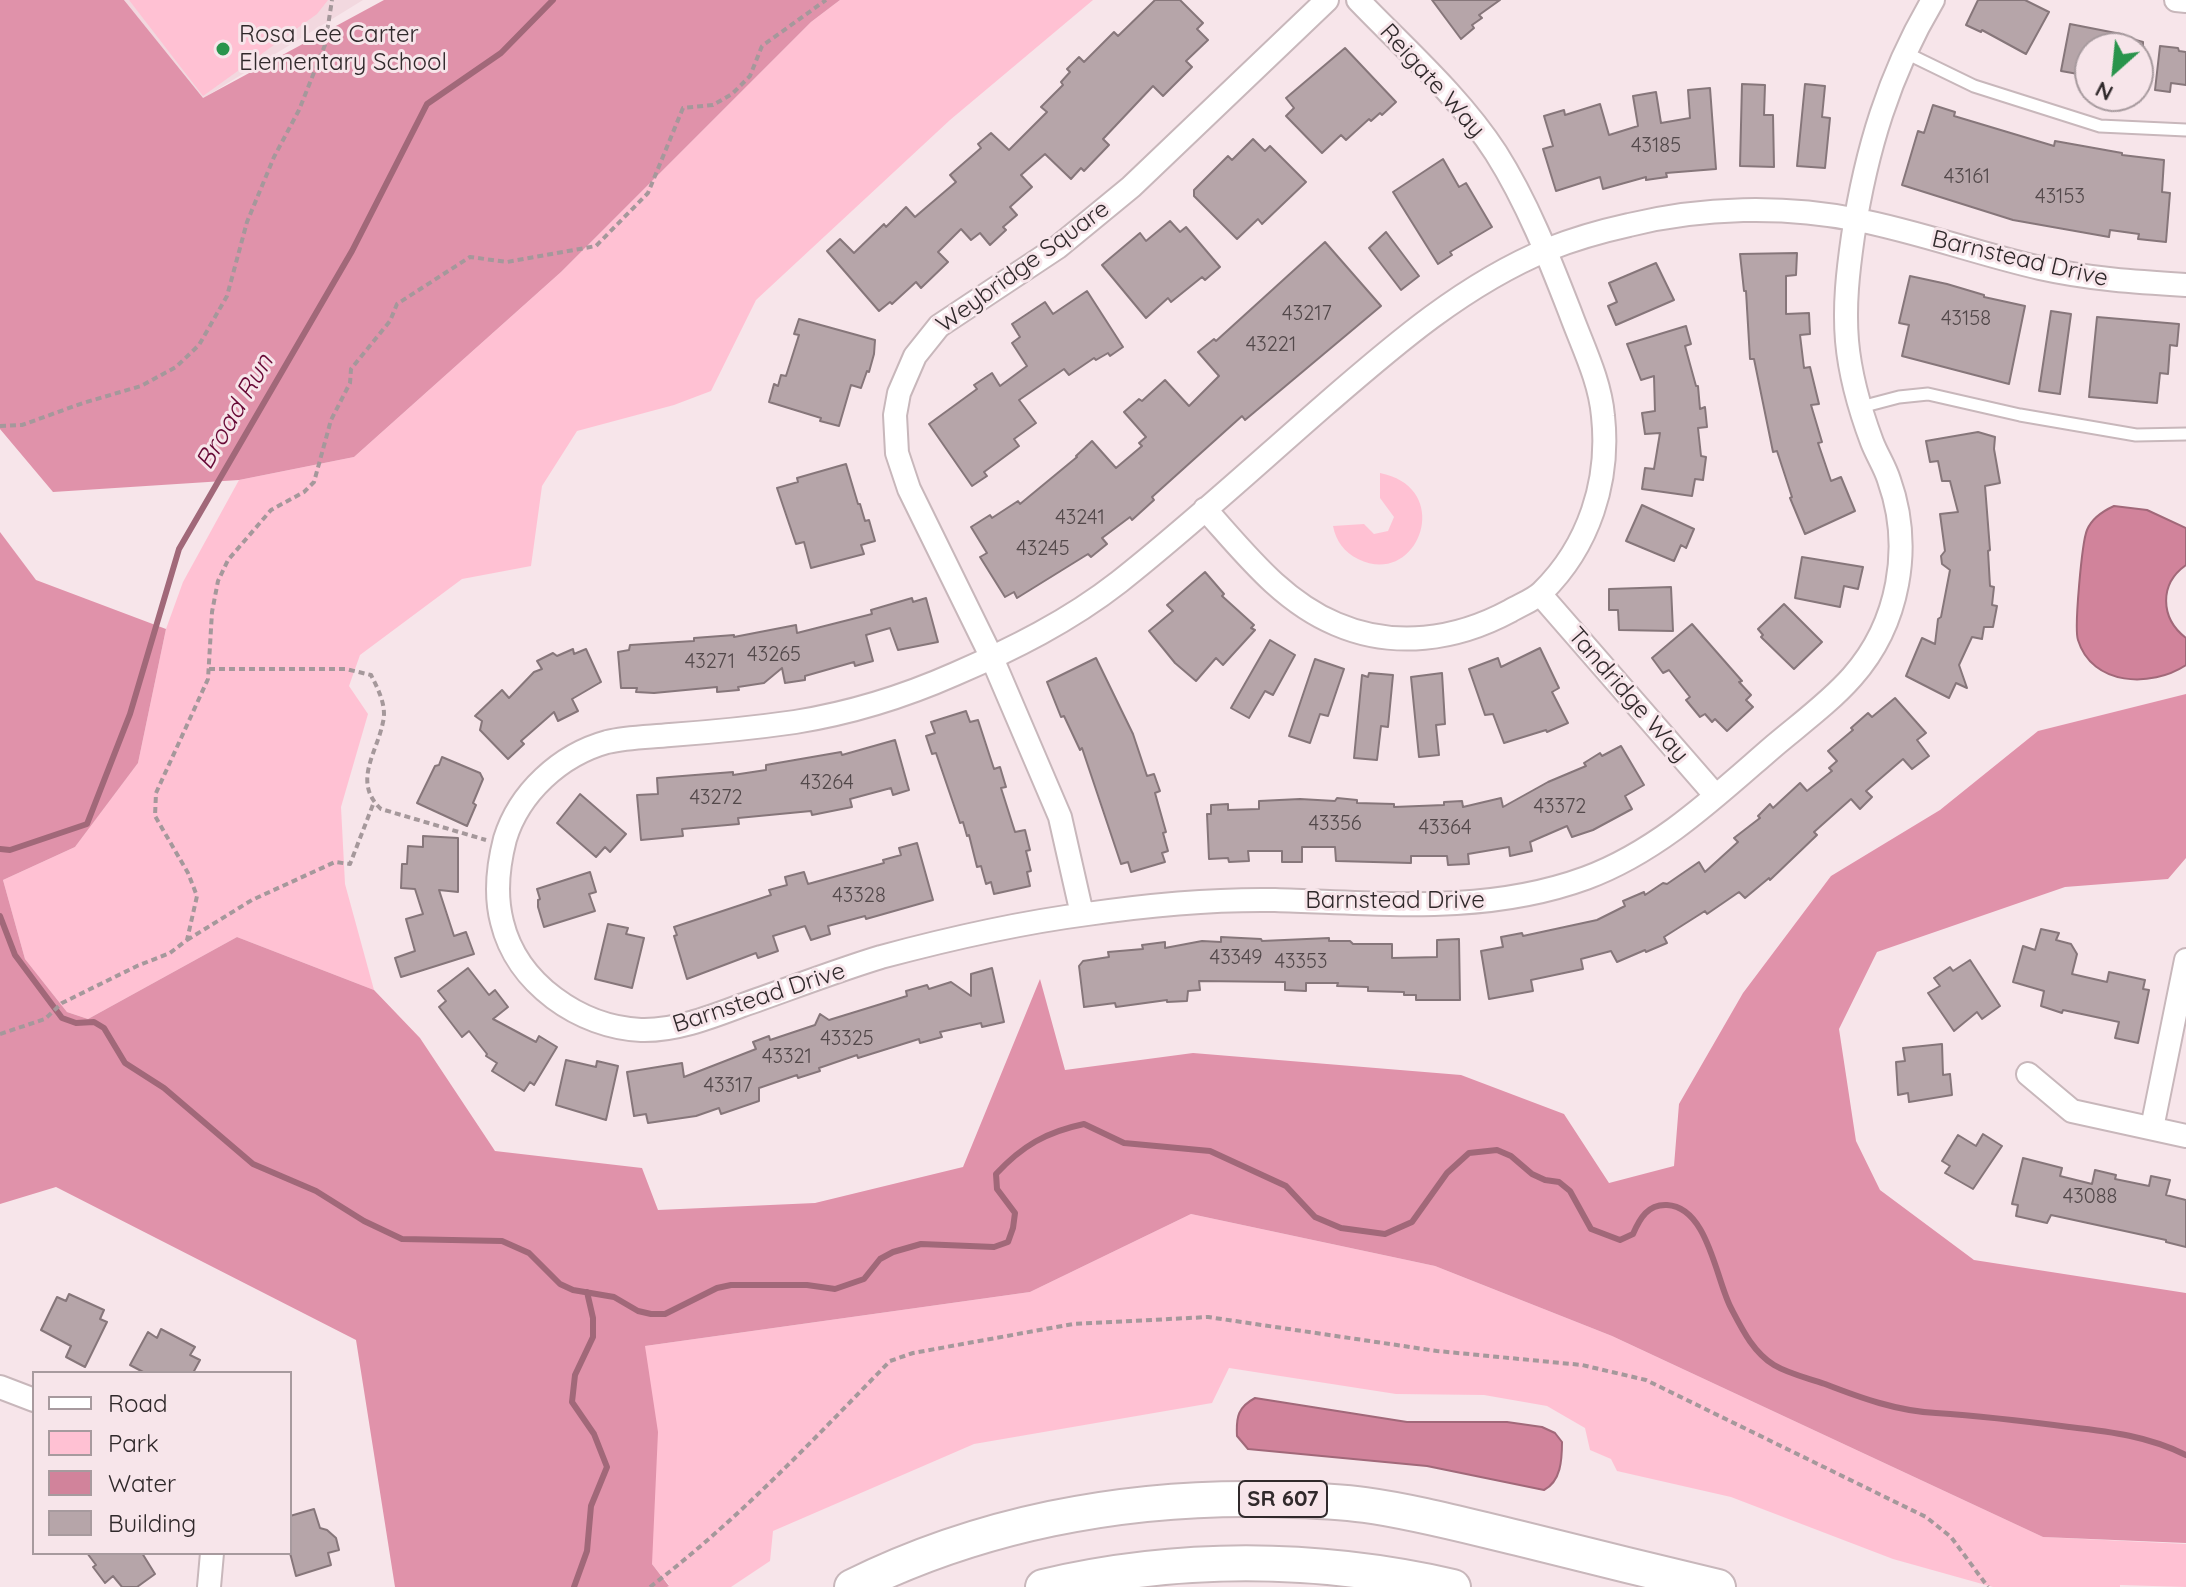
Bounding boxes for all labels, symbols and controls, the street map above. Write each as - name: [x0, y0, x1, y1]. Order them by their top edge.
- street label: Reigate Way: [1373, 18, 1491, 144]
- place label: Rosa Lee Carter Elementary School: [239, 21, 447, 77]
- north arrow: [2074, 32, 2154, 112]
- marker: Rosa Lee Carter Elementary School: [214, 40, 232, 58]
- text: N: [2090, 75, 2118, 108]
- house number: 43185: [1631, 134, 1681, 158]
- house number: 43161: [1944, 165, 1990, 189]
- house number: 43153: [2035, 185, 2085, 209]
- street label: Weybridge Square: [931, 195, 1115, 339]
- street label: Barnstead Drive: [1929, 225, 2111, 293]
- house number: 43217: [1282, 302, 1332, 326]
- house number: 43158: [1941, 307, 1991, 331]
- house number: 43221: [1246, 333, 1296, 357]
- water label: Broad Run: [190, 349, 280, 475]
- house number: 43241: [1055, 506, 1105, 530]
- house number: 43245: [1016, 537, 1070, 561]
- street label: Tandridge Way: [1561, 622, 1695, 768]
- house number: 43265: [747, 643, 801, 667]
- house number: 43271: [685, 650, 735, 674]
- house number: 43264: [800, 771, 854, 795]
- house number: 43272: [689, 786, 743, 810]
- house number: 43372: [1534, 795, 1586, 819]
- house number: 43356: [1308, 812, 1362, 836]
- house number: 43364: [1418, 816, 1472, 840]
- house number: 43328: [832, 884, 886, 908]
- street label: Barnstead Drive: [1305, 887, 1485, 915]
- house number: 43349: [1210, 946, 1262, 970]
- house number: 43353: [1275, 950, 1327, 974]
- street label: Barnstead Drive: [669, 957, 849, 1039]
- house number: 43325: [820, 1027, 874, 1051]
- house number: 43321: [762, 1045, 812, 1069]
- house number: 43317: [703, 1074, 753, 1098]
- house number: 43088: [2063, 1185, 2117, 1209]
- legend: [32, 1371, 292, 1555]
- text: Road: [108, 1388, 168, 1418]
- text: Park: [108, 1428, 159, 1458]
- text: Water: [108, 1468, 176, 1498]
- road number: SR 607: [1239, 1481, 1327, 1517]
- text: Building: [108, 1508, 196, 1538]

